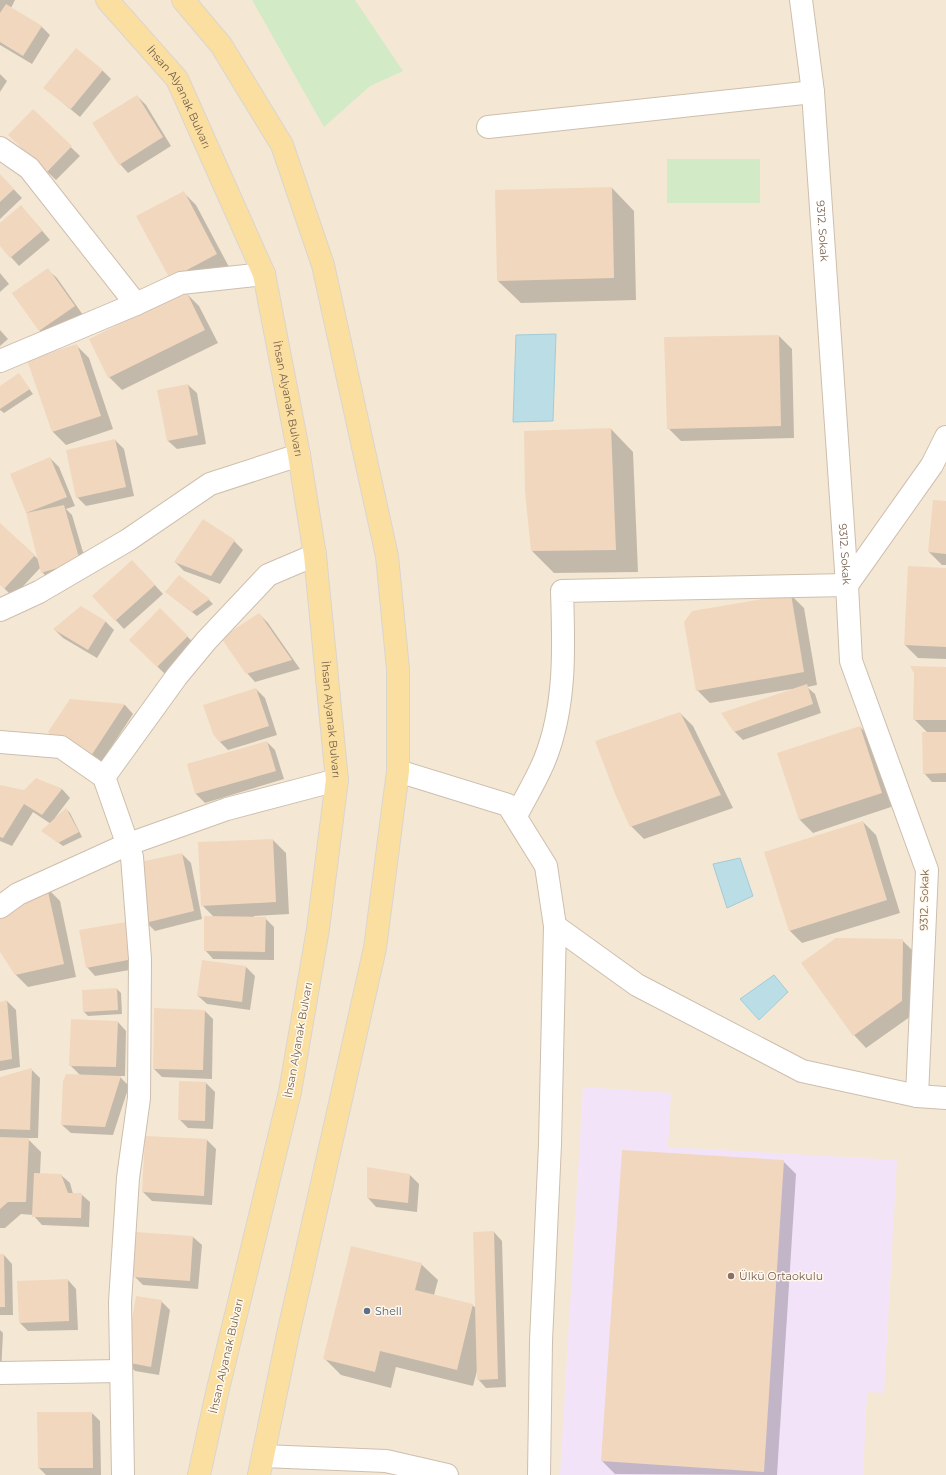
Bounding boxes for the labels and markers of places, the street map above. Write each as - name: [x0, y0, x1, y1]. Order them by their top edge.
- place label: Ülkü Ortaokulu: [739, 1269, 823, 1283]
- marker: Ülkü Ortaokulu: [726, 1271, 736, 1281]
- place label: Shell: [375, 1304, 402, 1318]
- marker: Shell: [362, 1306, 372, 1316]

